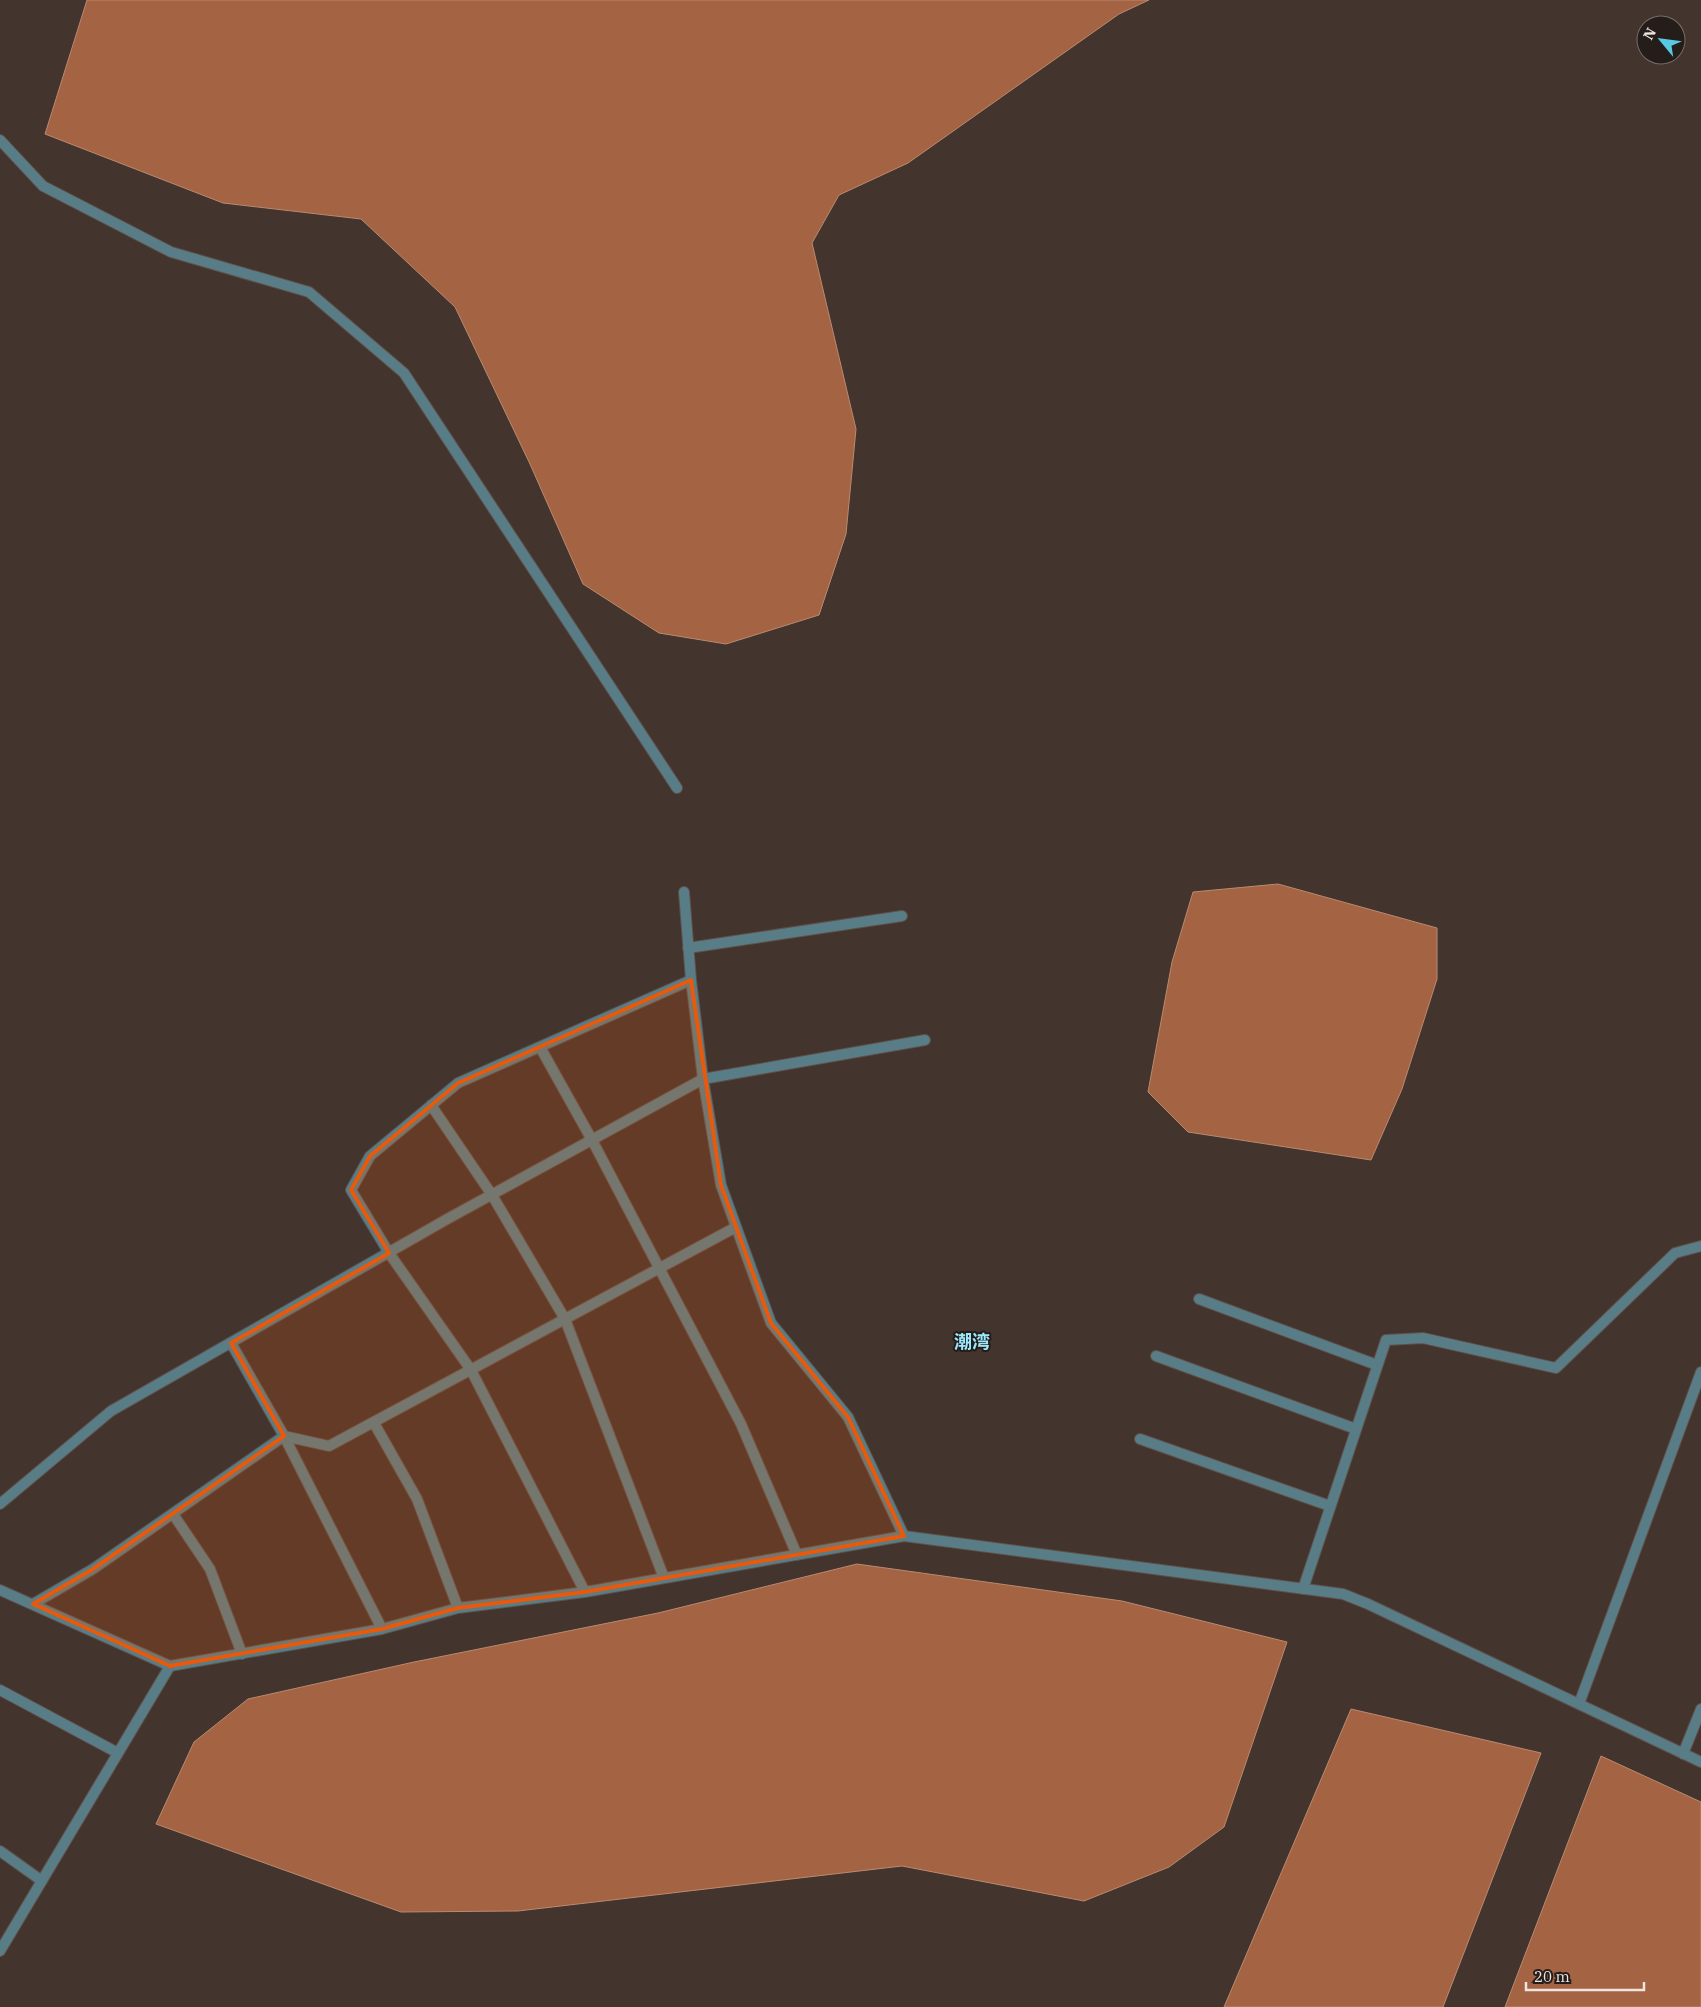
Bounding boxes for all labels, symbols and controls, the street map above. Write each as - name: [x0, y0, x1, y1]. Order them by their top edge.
- north arrow: [1636, 15, 1686, 65]
- text: N: [1639, 24, 1660, 43]
- district label: 潮湾: [954, 1330, 990, 1353]
- scale bar: [1526, 1960, 1644, 1992]
- text: 20 m: [1534, 1967, 1570, 1986]

